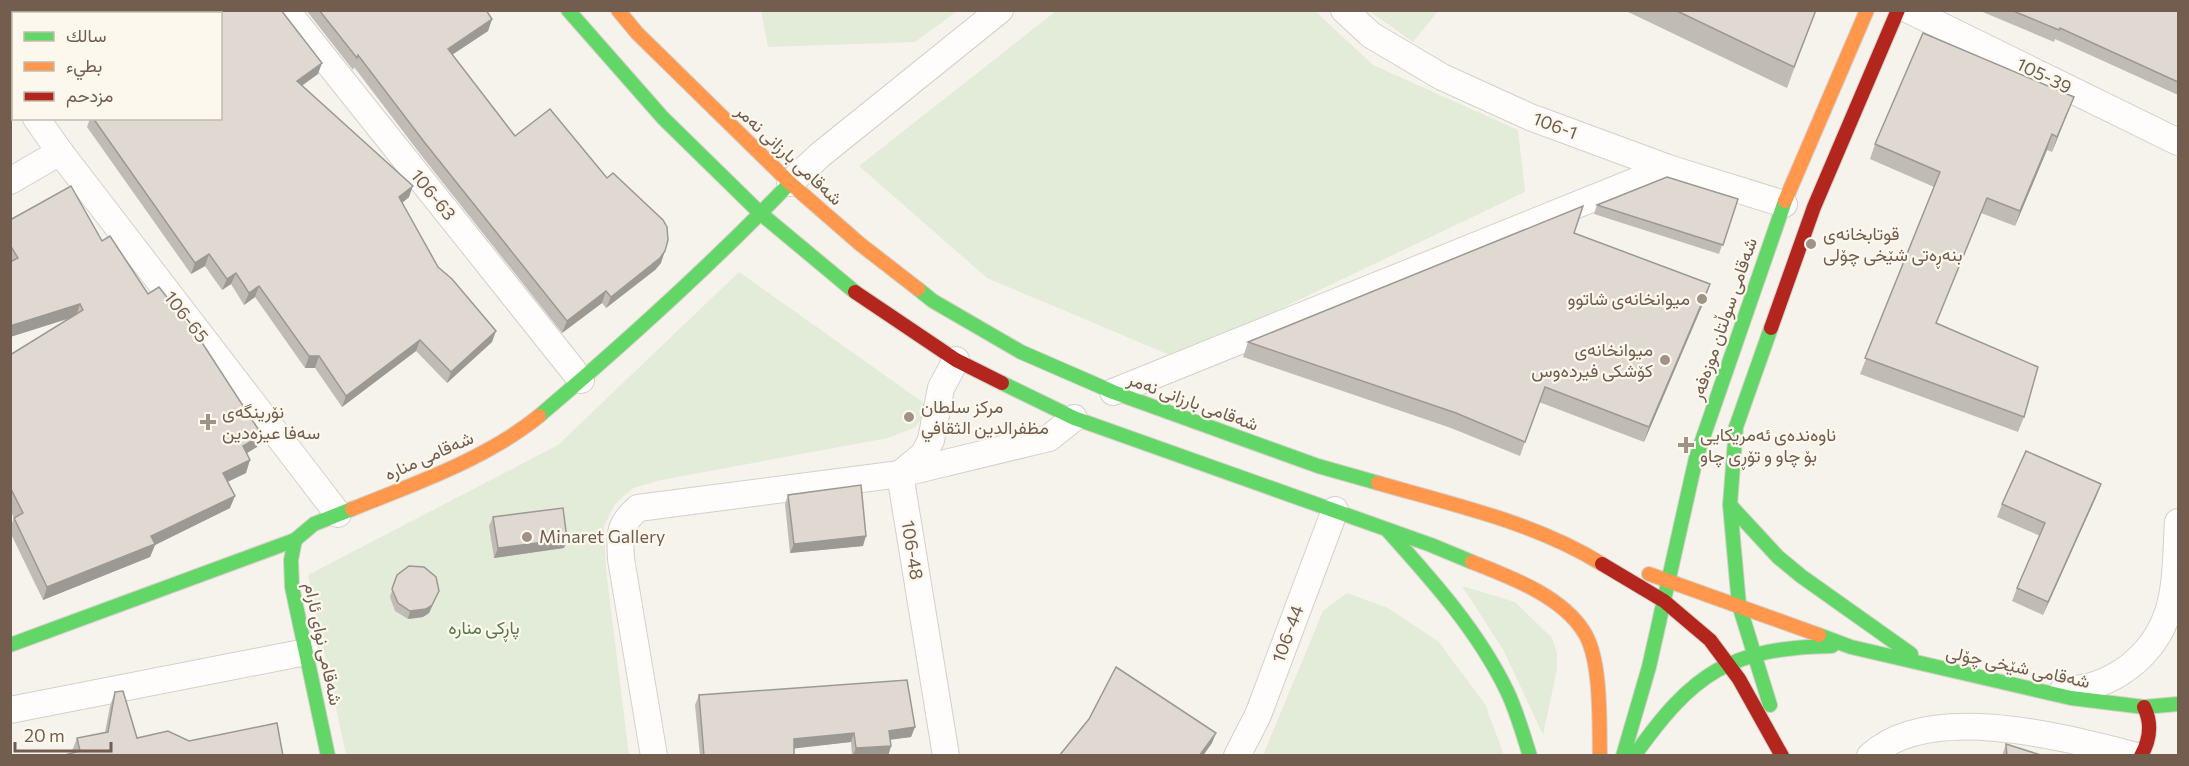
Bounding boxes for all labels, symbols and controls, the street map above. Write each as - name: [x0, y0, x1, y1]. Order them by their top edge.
- legend: [12, 12, 222, 120]
- text: سالك: [66, 24, 106, 46]
- street label: 105-39: [2013, 52, 2076, 98]
- text: بطيء: [66, 54, 102, 81]
- text: مزدحم: [66, 84, 113, 108]
- street label: شەقامی بارزانی نەمر: [730, 99, 848, 210]
- street label: 106-1: [1530, 107, 1581, 144]
- street label: 106-63: [407, 164, 461, 224]
- place label: قوتابخانەی بنەڕەتی شێخی چۆلی: [1823, 222, 1963, 269]
- street label: شەقامی سوڵتان موزەفەر: [1685, 234, 1762, 404]
- marker: قوتابخانەی بنەڕەتی شێخی چۆلی: [1804, 237, 1818, 251]
- street label: 106-65: [160, 286, 214, 347]
- place label: میوانخانەی شاتوو: [1568, 287, 1690, 310]
- marker: میوانخانەی شاتوو: [1695, 292, 1709, 306]
- place label: میوانخانەی کۆشکی فیردەوس: [1531, 338, 1653, 382]
- marker: میوانخانەی کۆشکی فیردەوس: [1658, 353, 1672, 367]
- street label: شەقامی بارزانی نەمر: [1124, 367, 1262, 436]
- place label: مركز سلطان مظفرالدين الثقافي: [921, 395, 1049, 443]
- place label: نۆرینگەی سەفا عیزەدین: [222, 400, 320, 444]
- marker: مركز سلطان مظفرالدين الثقافي: [902, 410, 916, 424]
- marker: نۆرینگەی سەفا عیزەدین: [199, 413, 217, 431]
- place label: ناوەندەی ئەمریکایی بۆ چاو و تۆڕی چاو: [1700, 423, 1836, 470]
- street label: شەقامی منارە: [381, 426, 477, 485]
- marker: ناوەندەی ئەمریکایی بۆ چاو و تۆڕی چاو: [1677, 436, 1695, 454]
- street label: 106-48: [897, 519, 929, 581]
- place label: Minaret Gallery: [539, 525, 665, 547]
- marker: Minaret Gallery: [520, 530, 534, 544]
- street label: شەقامی نوای ئارام: [298, 580, 348, 708]
- street label: 106-44: [1267, 602, 1308, 665]
- park label: پاڕکی منارە: [448, 616, 520, 642]
- street label: شەقامی شێخی چۆلی: [1944, 640, 2092, 694]
- scale bar: [15, 715, 111, 753]
- text: 20 m: [24, 724, 65, 746]

